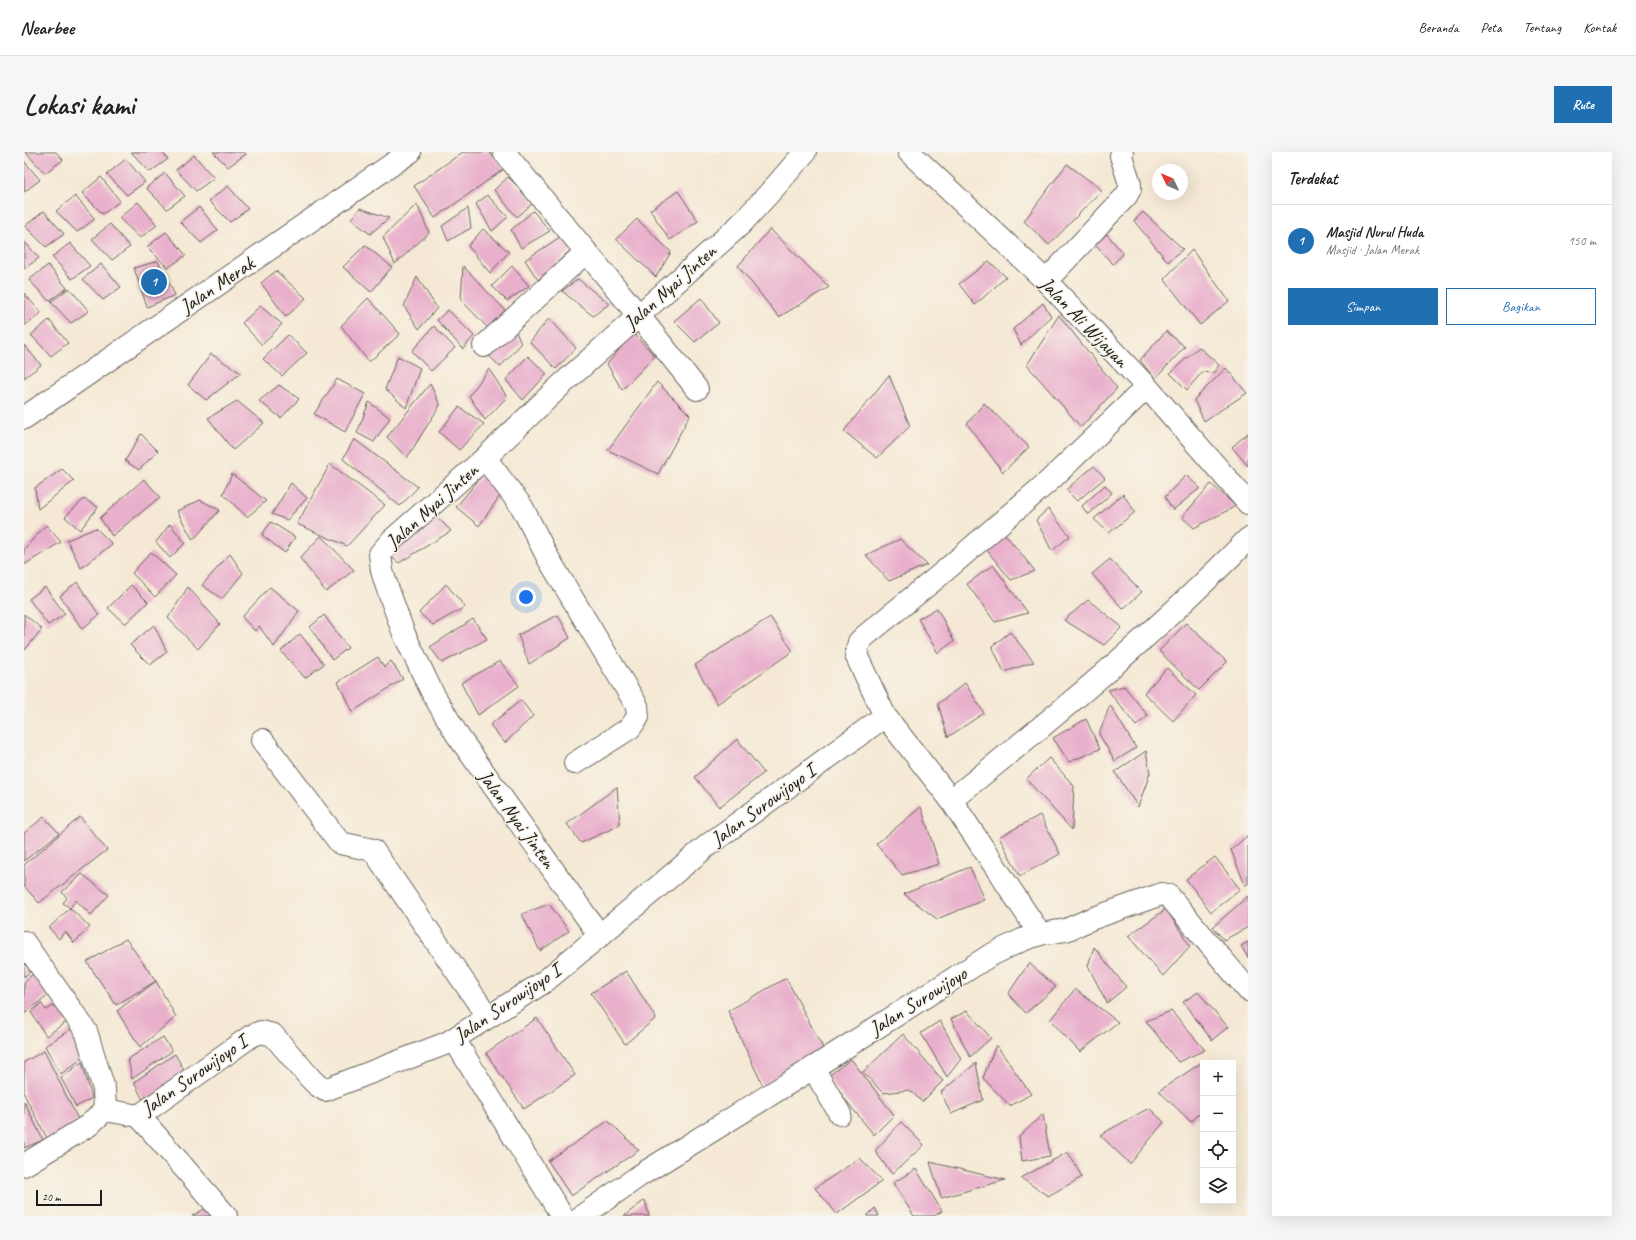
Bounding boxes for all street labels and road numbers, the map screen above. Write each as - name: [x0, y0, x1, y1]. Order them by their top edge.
- street label: Jalan Nyai Jinten: [618, 238, 722, 336]
- street label: Jalan Merak: [174, 250, 260, 319]
- street label: Jalan Ali Wijayan: [1034, 271, 1134, 373]
- street label: Jalan Nyai Jinten: [380, 457, 484, 555]
- street label: Jalan Surowijoyo I: [705, 756, 824, 852]
- street label: Jalan Nyai Jinten: [472, 764, 562, 874]
- street label: Jalan Surowijoyo I: [448, 955, 569, 1048]
- street label: Jalan Surowijoyo: [864, 961, 972, 1041]
- street label: Jalan Surowijoyo I: [136, 1027, 256, 1121]

